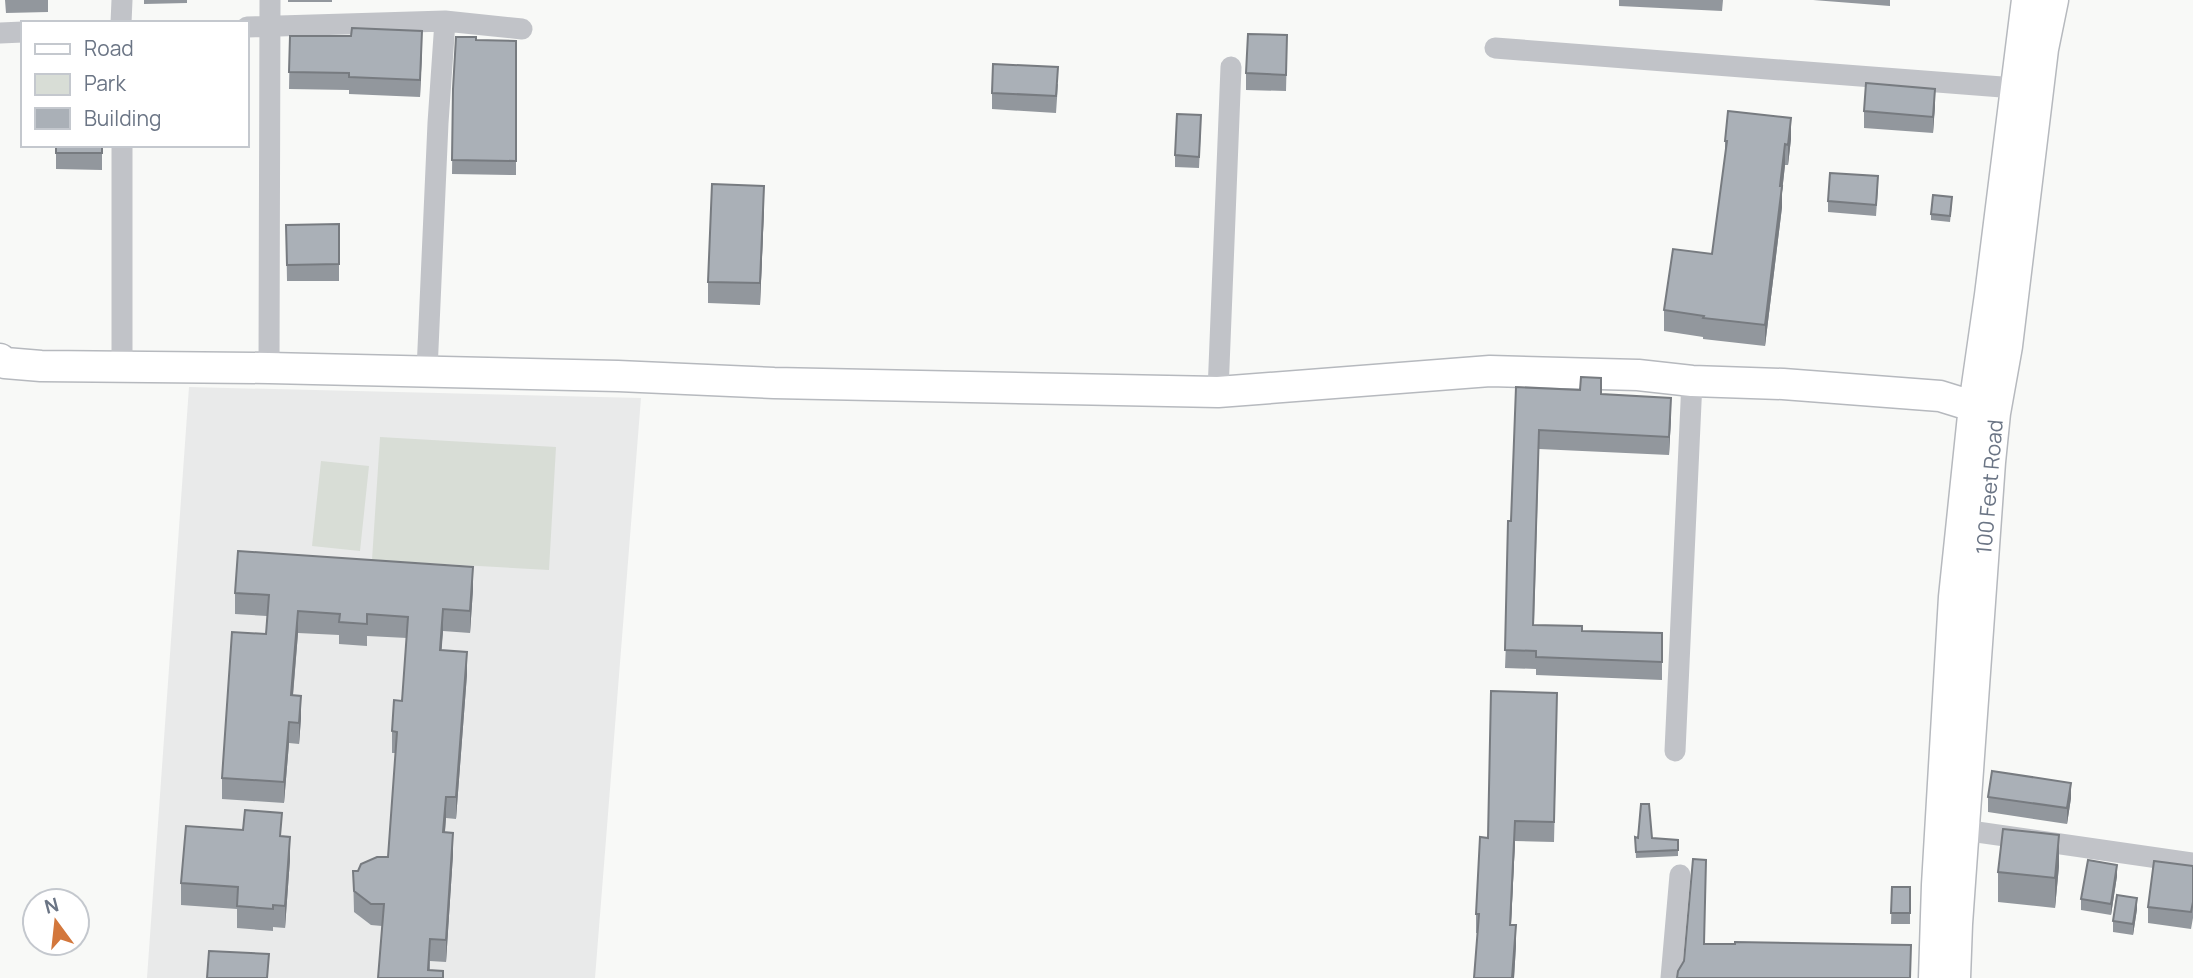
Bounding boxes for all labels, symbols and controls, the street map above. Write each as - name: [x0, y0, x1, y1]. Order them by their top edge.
- legend: [21, 21, 248, 147]
- text: Road: [84, 34, 134, 62]
- text: Park: [84, 69, 126, 97]
- text: Building: [84, 104, 161, 132]
- street label: 100 Feet Road: [1969, 418, 2009, 556]
- north arrow: [21, 887, 91, 957]
- text: N: [42, 891, 62, 920]

